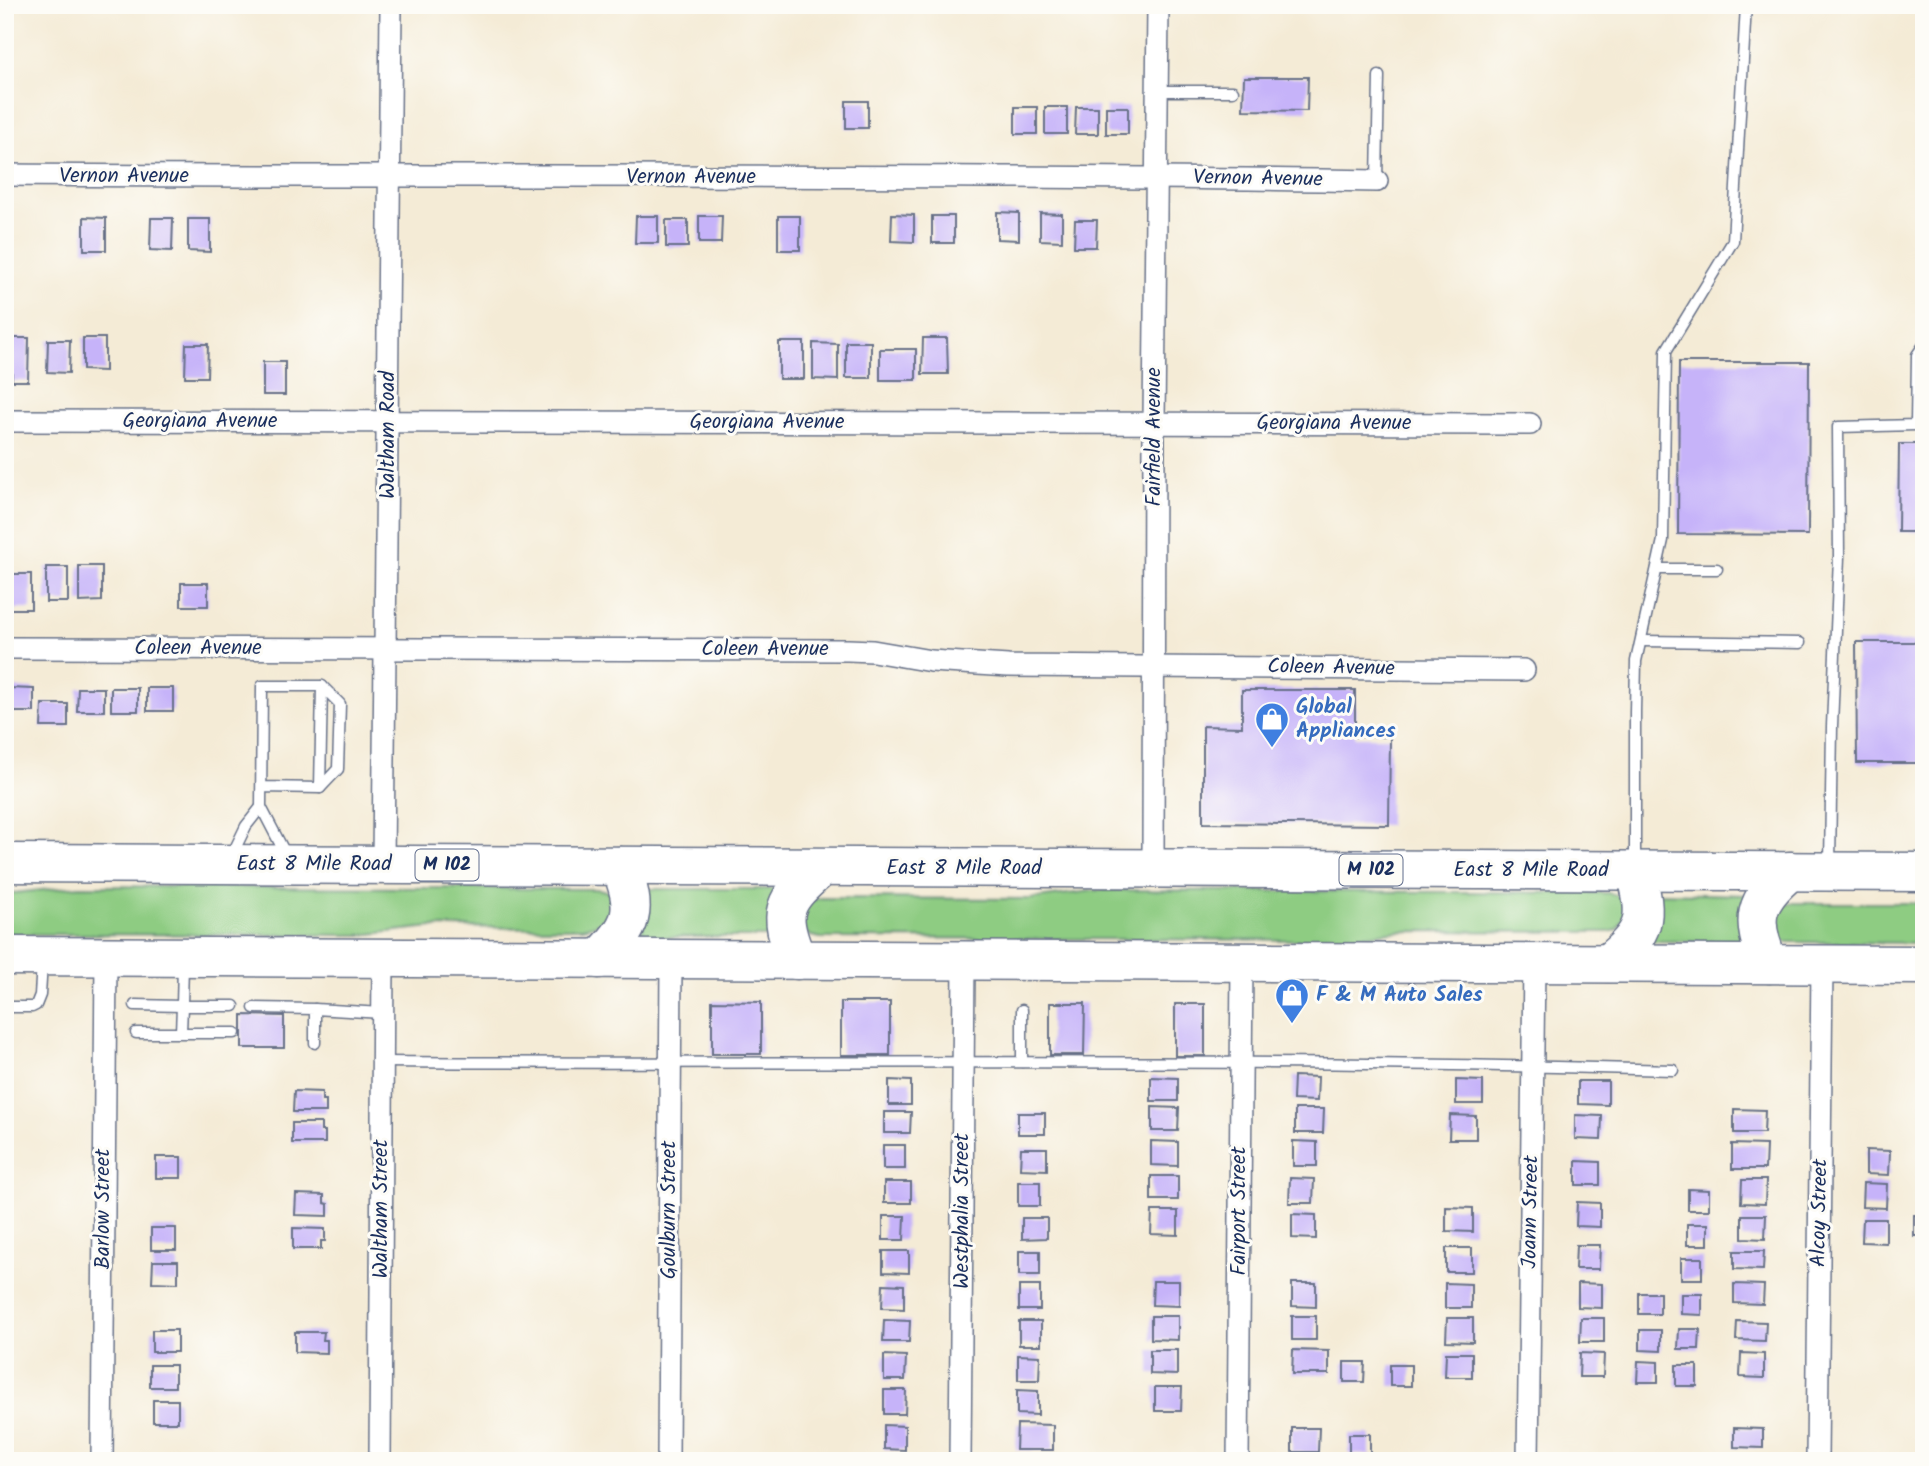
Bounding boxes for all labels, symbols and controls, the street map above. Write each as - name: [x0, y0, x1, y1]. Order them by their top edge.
- street label: Vernon Avenue: [59, 160, 189, 193]
- street label: Vernon Avenue: [626, 161, 756, 194]
- street label: Vernon Avenue: [1193, 161, 1324, 197]
- street label: Fairfield Avenue: [1138, 367, 1171, 507]
- street label: Waltham Road: [372, 371, 405, 499]
- street label: Georgiana Avenue: [123, 405, 278, 438]
- street label: Georgiana Avenue: [690, 406, 845, 439]
- street label: Georgiana Avenue: [1257, 407, 1412, 440]
- street label: Coleen Avenue: [134, 632, 262, 665]
- street label: Coleen Avenue: [701, 633, 829, 666]
- street label: Coleen Avenue: [1267, 650, 1396, 686]
- place label: Global Appliances: [1296, 691, 1396, 748]
- shop icon: Global Appliances: [1253, 700, 1291, 749]
- street label: East 8 Mile Road: [236, 848, 392, 881]
- road number: M 102: [416, 850, 478, 880]
- street label: East 8 Mile Road: [886, 852, 1042, 885]
- street label: East 8 Mile Road: [1453, 854, 1609, 887]
- road number: M 102: [1340, 855, 1402, 886]
- shop icon: F & M Auto Sales: [1273, 976, 1311, 1025]
- place label: F & M Auto Sales: [1316, 979, 1483, 1012]
- street label: Westphalia Street: [946, 1132, 979, 1289]
- street label: Waltham Street: [365, 1139, 398, 1279]
- street label: Goulburn Street: [653, 1140, 686, 1279]
- street label: Fairport Street: [1223, 1146, 1256, 1276]
- street label: Barlow Street: [87, 1148, 120, 1269]
- street label: Joann Street: [1514, 1154, 1549, 1269]
- street label: Alcoy Street: [1803, 1158, 1837, 1267]

